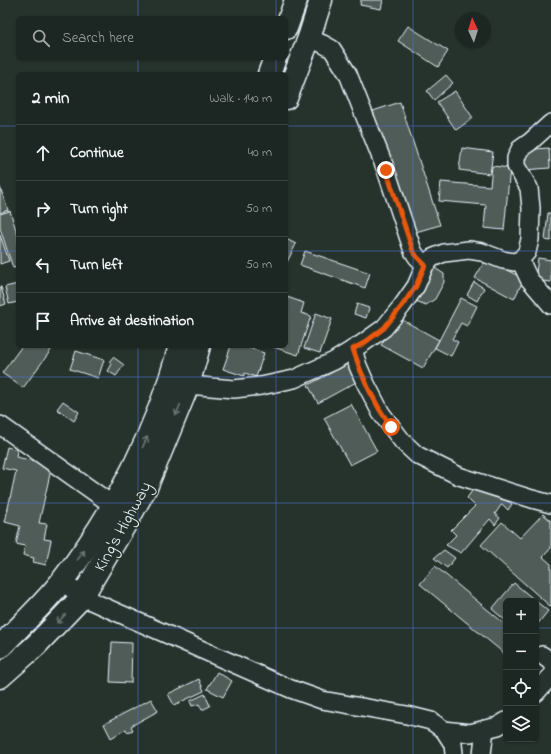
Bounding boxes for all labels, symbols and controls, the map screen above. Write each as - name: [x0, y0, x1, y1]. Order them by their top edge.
- north arrow: [455, 12, 491, 48]
- search box: [16, 16, 288, 60]
- icon: search: [30, 27, 52, 49]
- text: Search here: [62, 27, 134, 49]
- text: 2 min: [32, 86, 69, 111]
- text: Walk · 140 m: [209, 89, 272, 108]
- icon: ahead: [32, 142, 54, 164]
- text: Continue: [70, 142, 124, 164]
- text: 40 m: [248, 143, 272, 162]
- route end: [377, 161, 395, 179]
- icon: right: [32, 198, 54, 220]
- text: Turn right: [70, 198, 128, 220]
- text: 50 m: [246, 199, 272, 218]
- icon: left: [32, 254, 54, 276]
- text: Turn left: [70, 254, 123, 276]
- text: 50 m: [246, 255, 272, 274]
- icon: arrive: [32, 310, 54, 332]
- text: Arrive at destination: [70, 310, 194, 332]
- one-way arrow: [174, 403, 182, 415]
- route start: [382, 418, 400, 436]
- one-way arrow: [142, 436, 149, 448]
- street label: King's Highway: [88, 477, 160, 577]
- one-way arrow: [77, 549, 85, 560]
- map controls: [503, 598, 539, 742]
- button: +: [503, 598, 539, 634]
- one-way arrow: [56, 614, 65, 624]
- button: −: [503, 634, 539, 670]
- button: locate: [503, 670, 539, 706]
- button: layers: [503, 706, 539, 742]

